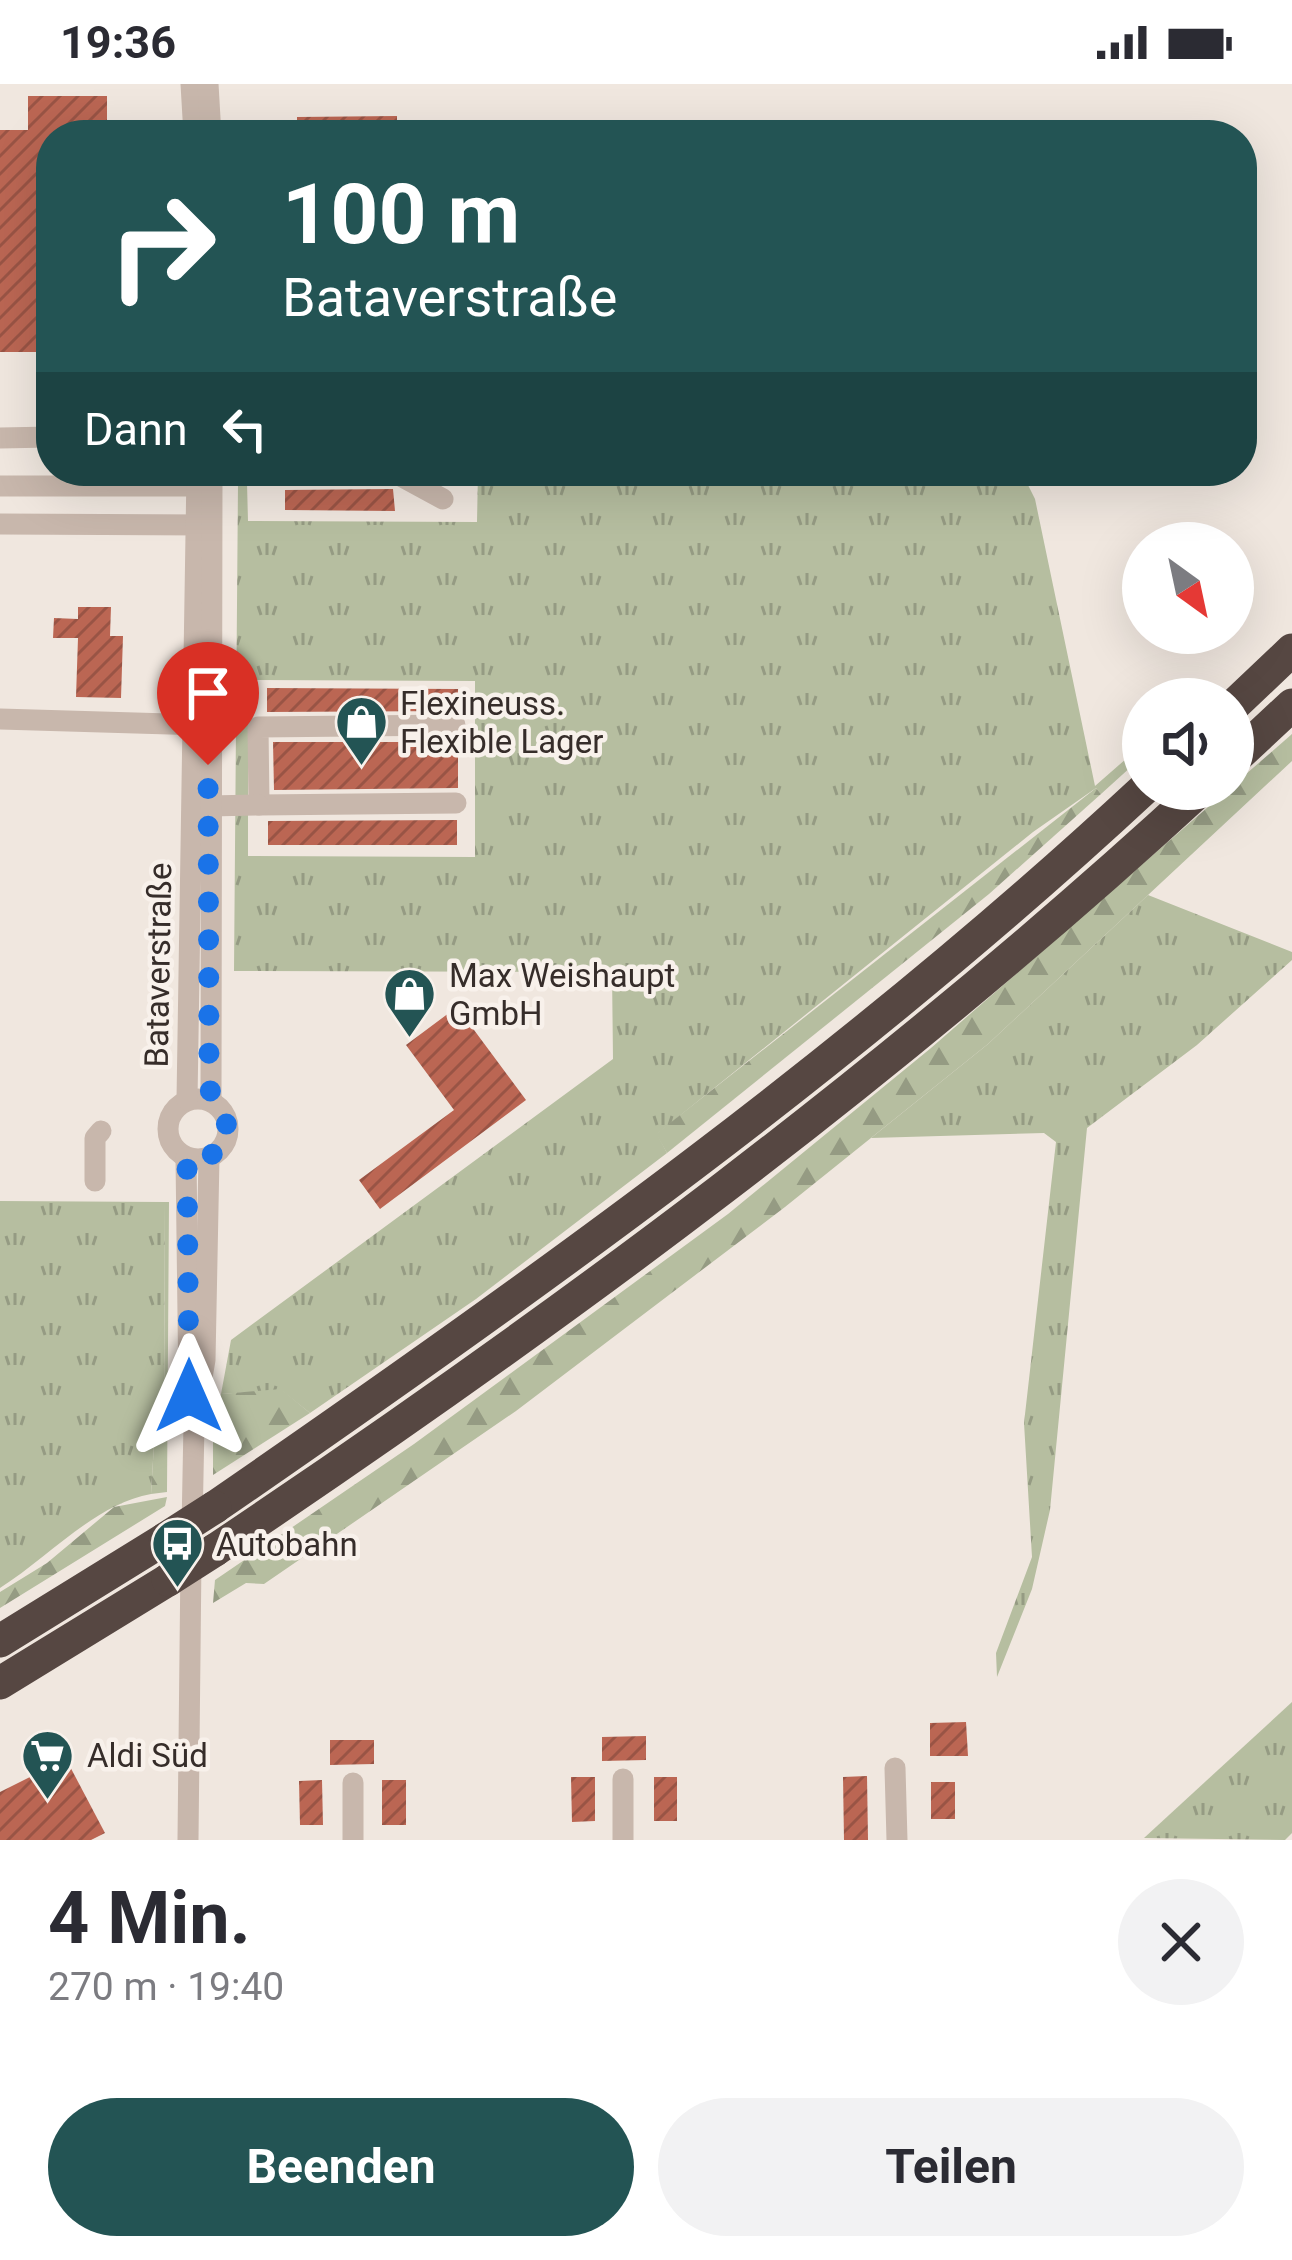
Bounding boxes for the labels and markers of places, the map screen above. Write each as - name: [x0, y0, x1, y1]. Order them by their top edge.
- pin: [157, 642, 259, 765]
- place label: Flexineuss. Flexible Lager: [400, 684, 603, 761]
- shop icon: Flexineuss. Flexible Lager: [333, 694, 389, 768]
- place label: Max Weishaupt GmbH: [449, 956, 675, 1033]
- shop icon: Max Weishaupt GmbH: [382, 966, 438, 1040]
- bus stop icon: Autobahn: [149, 1516, 205, 1590]
- place label: Autobahn: [216, 1525, 358, 1564]
- supermarket icon: Aldi Süd: [20, 1727, 76, 1801]
- place label: Aldi Süd: [87, 1736, 208, 1775]

